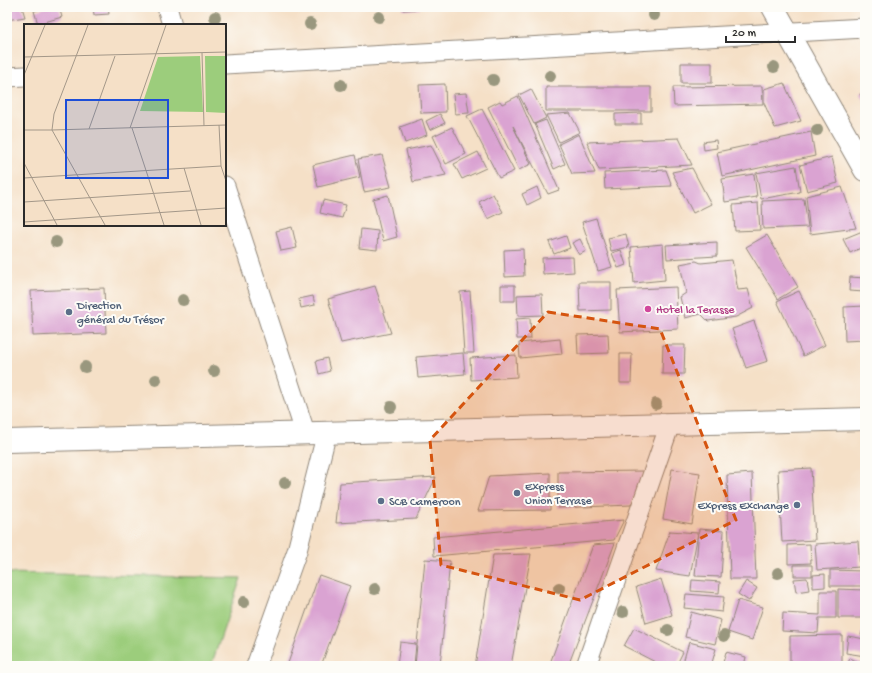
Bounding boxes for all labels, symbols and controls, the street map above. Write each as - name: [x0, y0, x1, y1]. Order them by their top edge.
- scale bar: [726, 18, 795, 44]
- inset map: [24, 24, 226, 226]
- text: 20 m: [732, 27, 757, 41]
- place label: Direction général du Trésor: [76, 300, 166, 328]
- marker: Hotel la Terasse: [643, 304, 653, 314]
- place label: Hotel la Terasse: [656, 304, 735, 318]
- marker: Direction général du Trésor: [64, 307, 74, 317]
- place label: Express Union Terrase: [525, 481, 592, 509]
- marker: Express Union Terrase: [512, 488, 522, 498]
- marker: SCB Cameroon: [376, 496, 386, 506]
- place label: SCB Cameroon: [389, 496, 461, 510]
- place label: Express Exchange: [697, 500, 790, 514]
- marker: Express Exchange: [792, 500, 802, 510]

